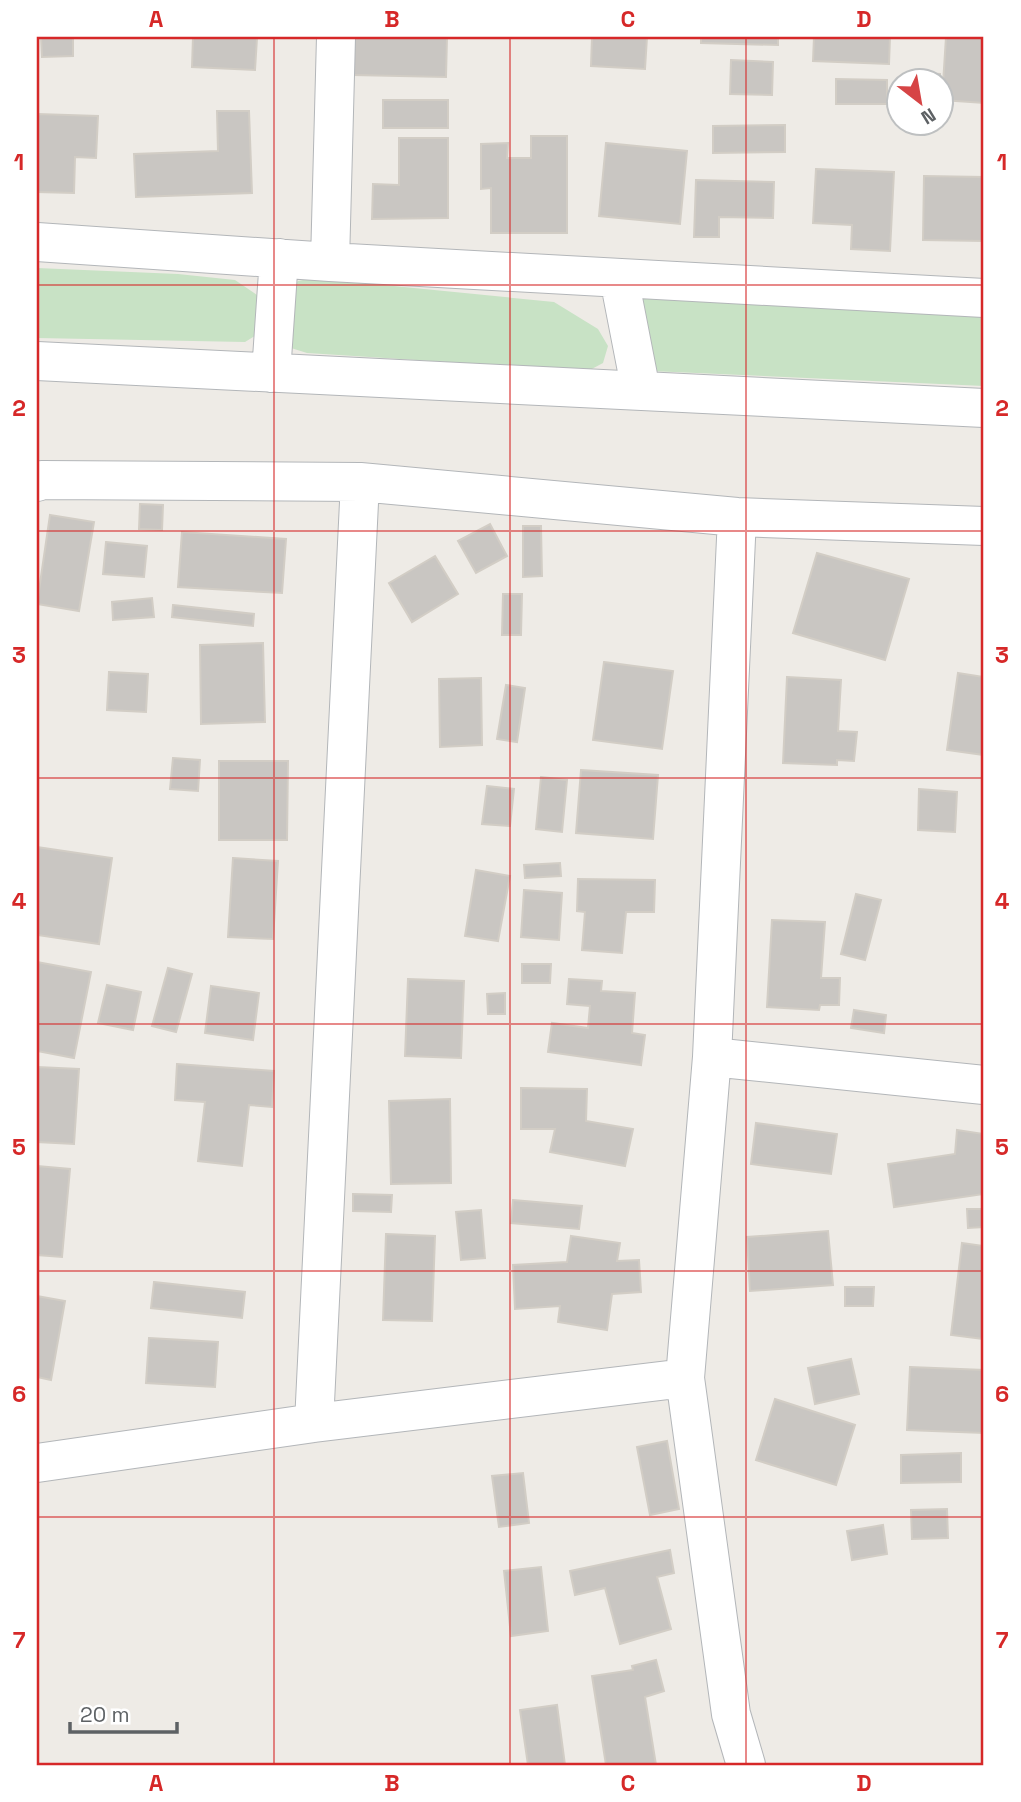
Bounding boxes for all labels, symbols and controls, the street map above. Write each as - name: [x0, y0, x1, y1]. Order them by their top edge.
- text: A: [149, 4, 164, 34]
- text: B: [384, 4, 400, 34]
- text: C: [621, 4, 635, 34]
- text: D: [856, 4, 872, 34]
- north arrow: [884, 66, 954, 136]
- text: N: [917, 102, 940, 130]
- text: 1: [14, 147, 24, 177]
- text: 1: [997, 147, 1007, 177]
- text: 2: [12, 393, 26, 423]
- text: 2: [995, 393, 1009, 423]
- text: 3: [12, 640, 26, 670]
- text: 3: [995, 640, 1009, 670]
- text: 4: [12, 886, 27, 916]
- text: 4: [995, 886, 1010, 916]
- text: 5: [12, 1132, 26, 1162]
- text: 5: [995, 1132, 1009, 1162]
- text: 6: [12, 1379, 26, 1409]
- text: 6: [995, 1379, 1009, 1409]
- text: 7: [13, 1625, 26, 1655]
- text: 7: [996, 1625, 1009, 1655]
- scale bar: [70, 1690, 177, 1734]
- text: 20 m: [80, 1701, 130, 1728]
- text: A: [149, 1768, 164, 1798]
- text: B: [384, 1768, 400, 1798]
- text: C: [621, 1768, 635, 1798]
- text: D: [856, 1768, 872, 1798]

